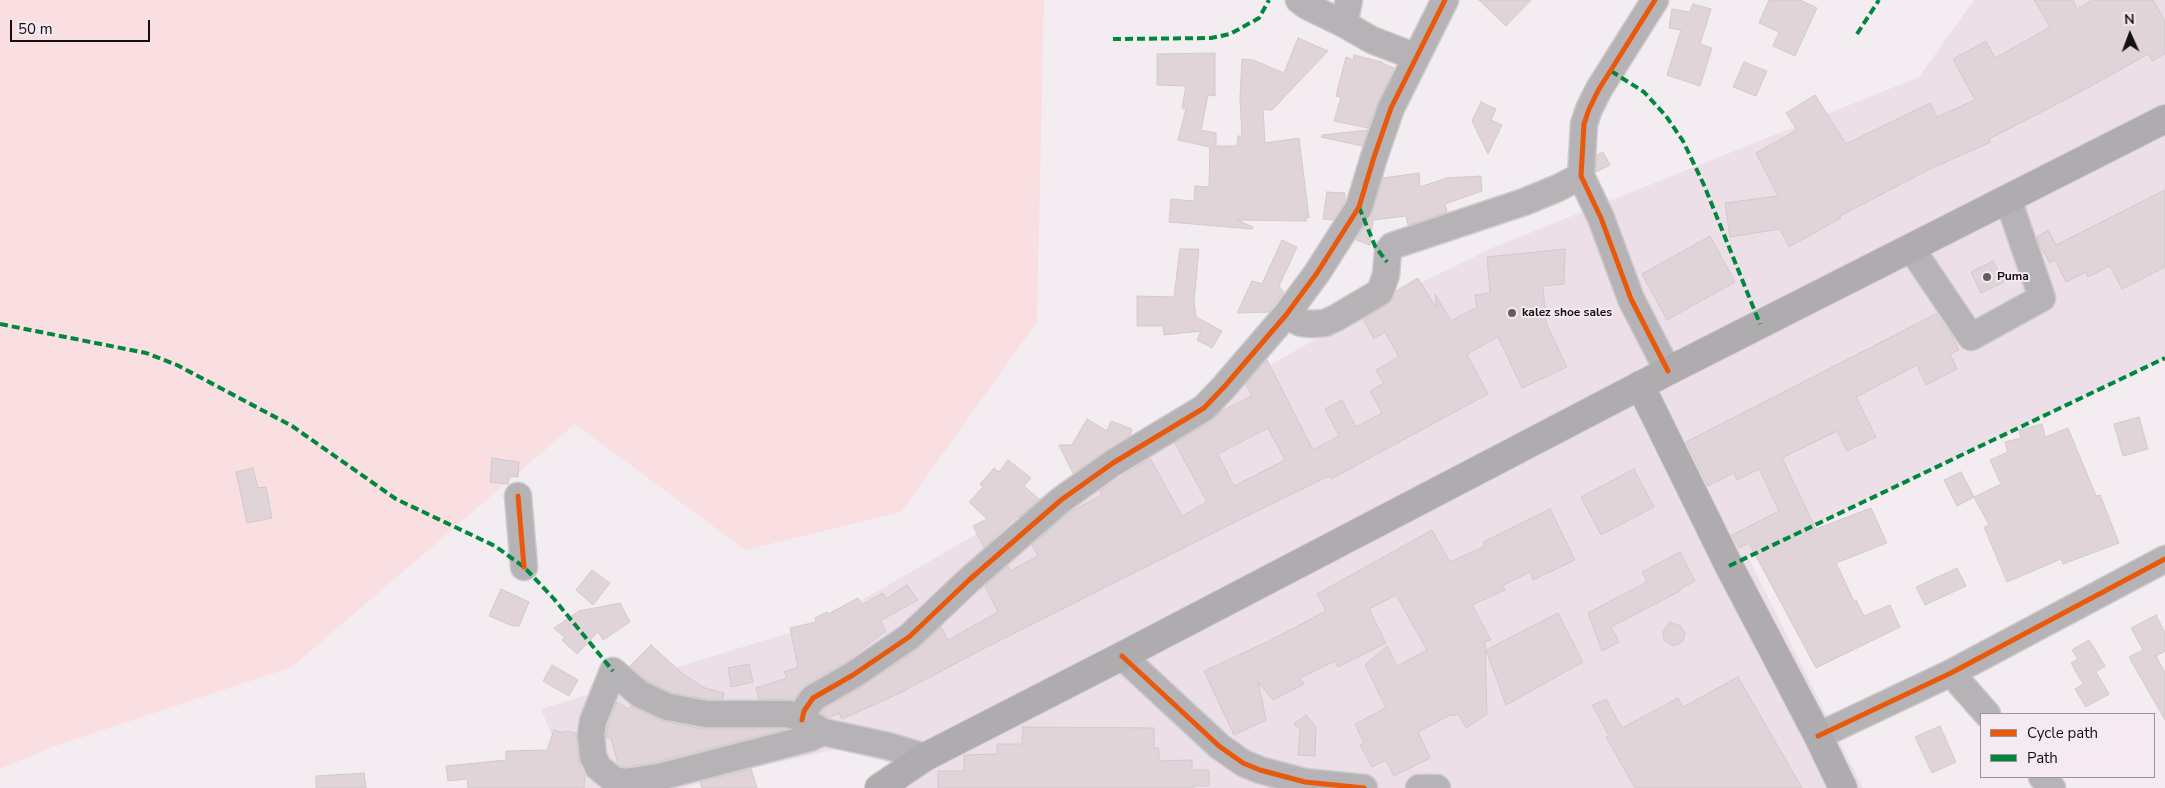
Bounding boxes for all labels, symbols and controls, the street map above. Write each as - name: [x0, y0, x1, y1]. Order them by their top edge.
- scale bar: [12, 10, 152, 42]
- north arrow: [2105, 10, 2155, 60]
- text: N: [2124, 10, 2135, 29]
- text: 50 m: [18, 19, 53, 39]
- place label: Puma: [1997, 270, 2029, 284]
- marker: Puma: [1981, 271, 1993, 283]
- place label: kalez shoe sales: [1522, 306, 1612, 320]
- marker: kalez shoe sales: [1506, 307, 1518, 319]
- legend: [1980, 713, 2155, 778]
- text: Cycle path: [2027, 723, 2098, 743]
- text: Path: [2027, 748, 2058, 768]

